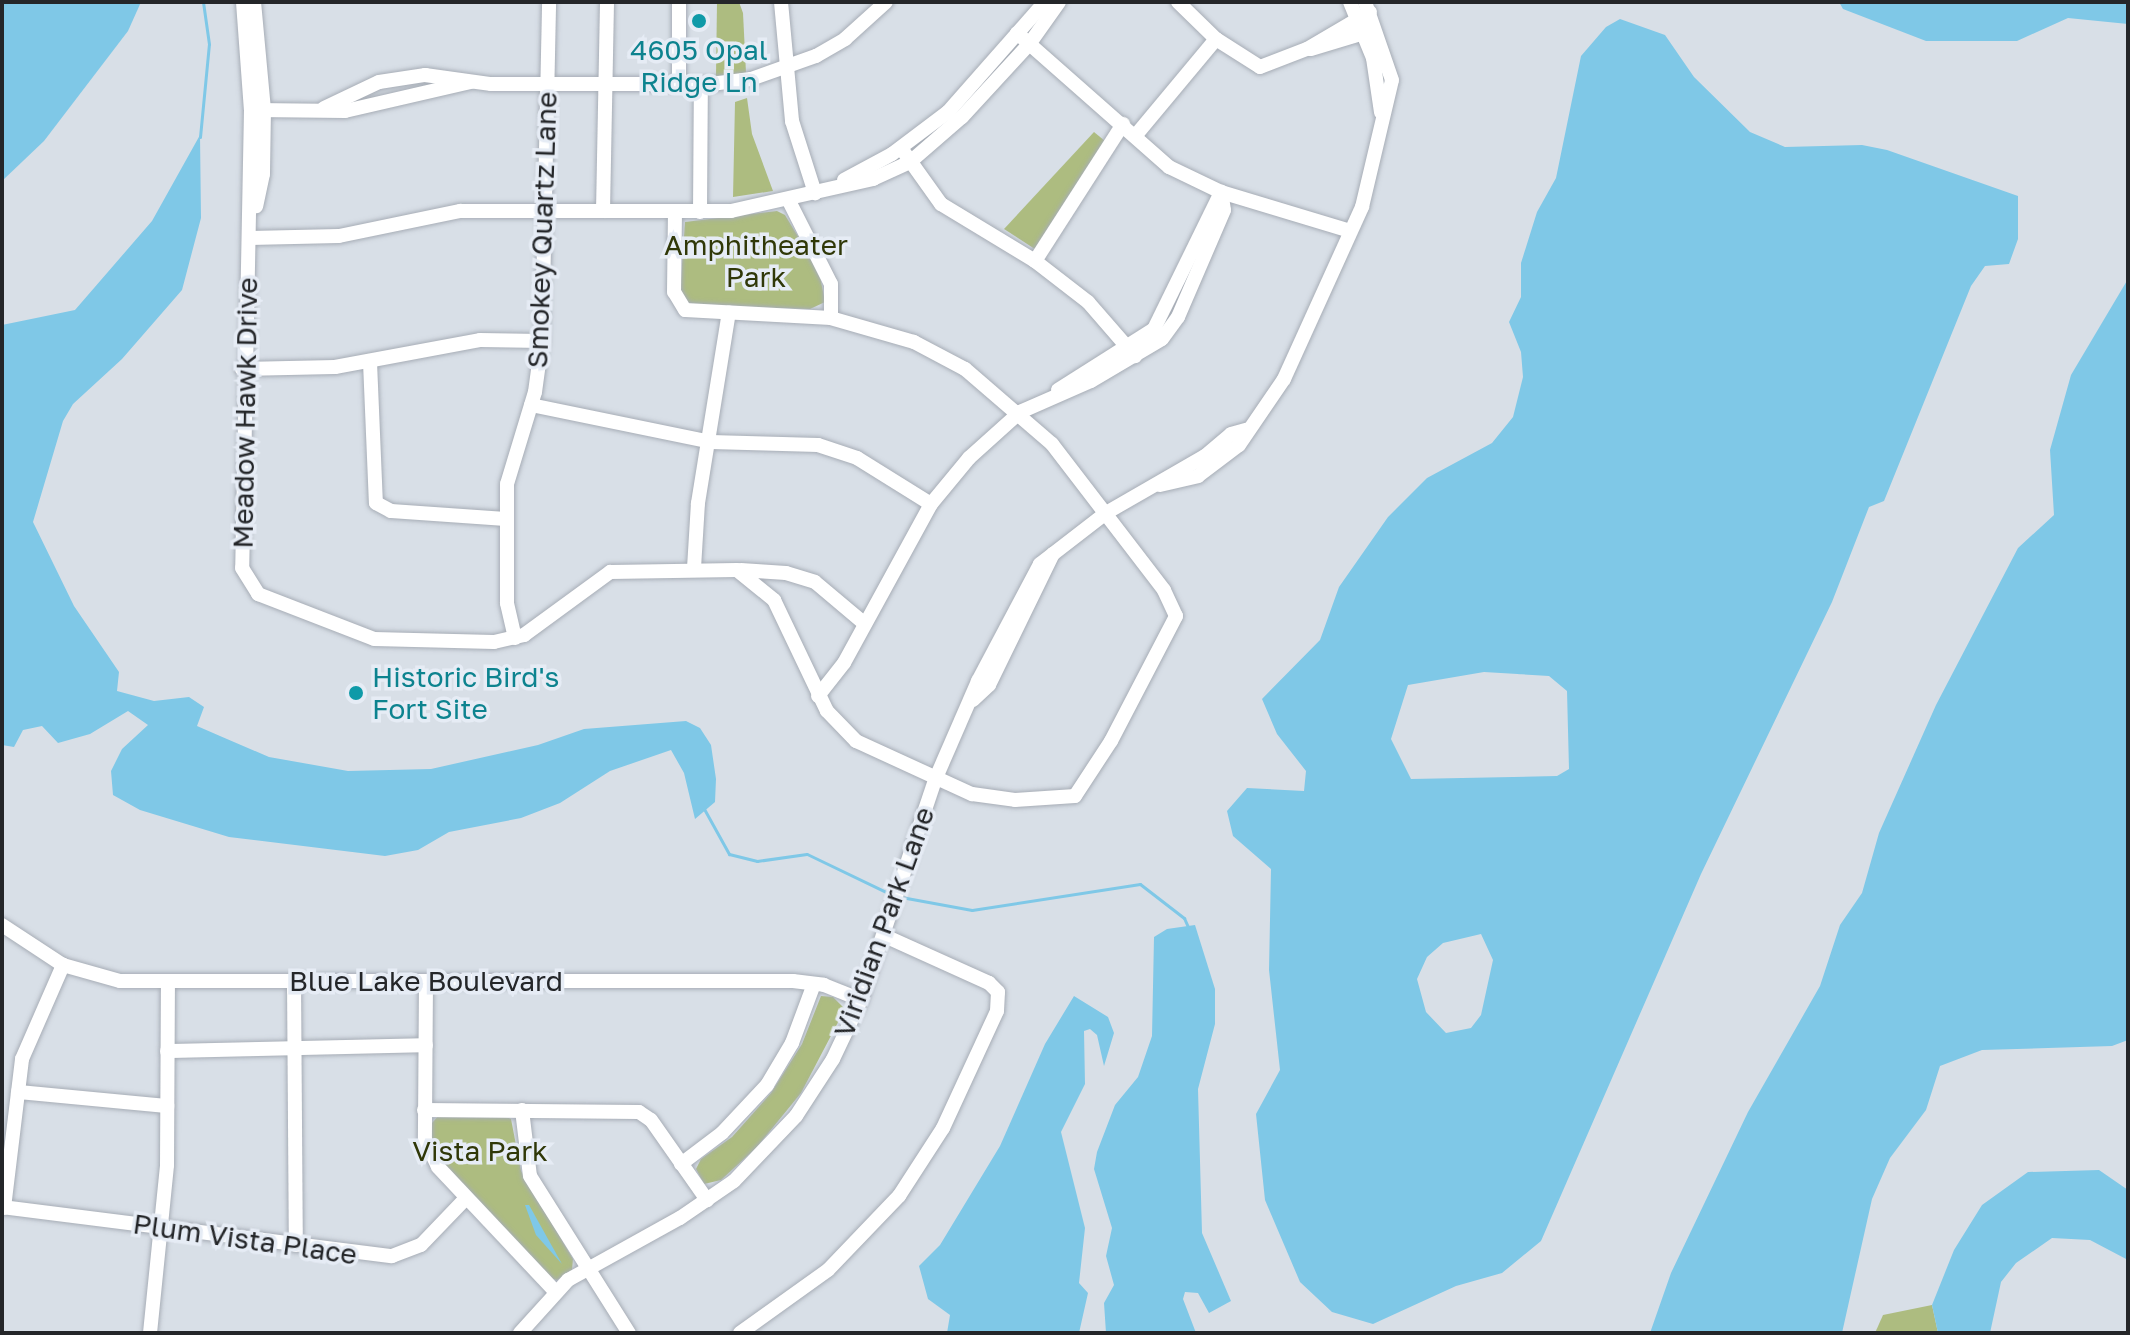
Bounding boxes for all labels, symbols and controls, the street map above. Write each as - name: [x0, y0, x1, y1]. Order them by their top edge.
- marker: 4605 Opal Ridge Ln: [690, 12, 708, 30]
- place label: 4605 Opal Ridge Ln: [630, 33, 768, 99]
- street label: Smokey Quartz Lane: [520, 91, 564, 369]
- park label: Amphitheater Park: [664, 228, 848, 294]
- street label: Meadow Hawk Drive: [226, 277, 264, 549]
- place label: Historic Bird's Fort Site: [372, 660, 559, 726]
- marker: Historic Bird's Fort Site: [347, 684, 365, 702]
- street label: Viridian Park Lane: [827, 802, 941, 1042]
- street label: Blue Lake Boulevard: [289, 964, 563, 998]
- park label: Vista Park: [412, 1134, 548, 1168]
- street label: Plum Vista Place: [131, 1207, 359, 1271]

